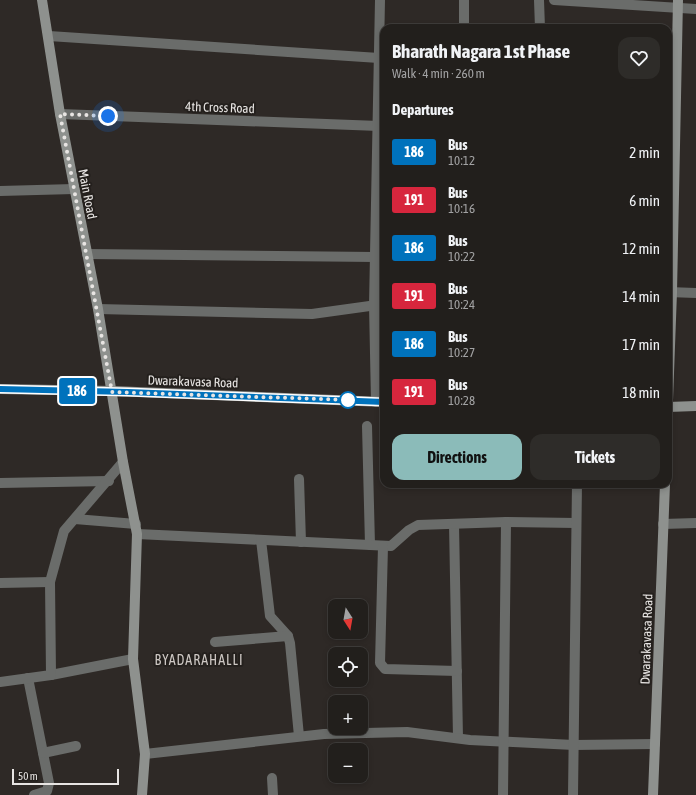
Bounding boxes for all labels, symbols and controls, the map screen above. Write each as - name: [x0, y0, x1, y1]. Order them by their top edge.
- button: heart: [618, 37, 660, 79]
- text: Bharath Nagara 1st Phase: [392, 40, 570, 62]
- text: Walk · 4 min · 260 m: [392, 66, 485, 81]
- street label: 4th Cross Road: [185, 99, 255, 116]
- text: Departures: [392, 101, 454, 118]
- your location: [98, 106, 118, 126]
- text: Bus: [448, 136, 468, 153]
- text: 186: [404, 144, 424, 160]
- text: 2 min: [629, 144, 660, 161]
- text: 10:12: [448, 153, 475, 168]
- street label: Main Road: [75, 168, 100, 220]
- text: Bus: [448, 184, 468, 201]
- text: 191: [404, 192, 424, 208]
- text: 6 min: [629, 192, 660, 209]
- text: 10:16: [448, 201, 475, 216]
- text: Bus: [448, 232, 468, 249]
- text: 186: [404, 240, 424, 256]
- text: 12 min: [622, 240, 660, 257]
- text: 10:22: [448, 249, 475, 264]
- text: Bus: [448, 280, 468, 297]
- text: 191: [404, 288, 424, 304]
- text: 14 min: [622, 288, 660, 305]
- text: 10:24: [448, 297, 475, 312]
- text: Bus: [448, 328, 468, 345]
- text: 186: [404, 336, 424, 352]
- text: 17 min: [622, 336, 660, 353]
- text: 10:27: [448, 345, 475, 360]
- street label: Dwarakavasa Road: [147, 372, 239, 391]
- text: Bus: [448, 376, 468, 393]
- line badge: 186: [54, 378, 100, 404]
- text: 186: [67, 383, 87, 399]
- text: 191: [404, 384, 424, 400]
- text: 18 min: [622, 384, 660, 401]
- unlabelled marker: [339, 391, 357, 409]
- text: 10:28: [448, 393, 475, 408]
- button: Directions: [392, 434, 522, 480]
- button: Tickets: [530, 434, 660, 480]
- street label: Dwarakavasa Road: [637, 593, 656, 685]
- north arrow: [328, 599, 368, 639]
- map controls: [328, 599, 368, 783]
- button: locate: [328, 647, 368, 687]
- district label: BYADARAHALLI: [155, 652, 244, 668]
- button: +: [328, 695, 368, 735]
- button: −: [328, 743, 368, 783]
- scale bar: [12, 767, 119, 786]
- text: 50 m: [18, 770, 38, 782]

